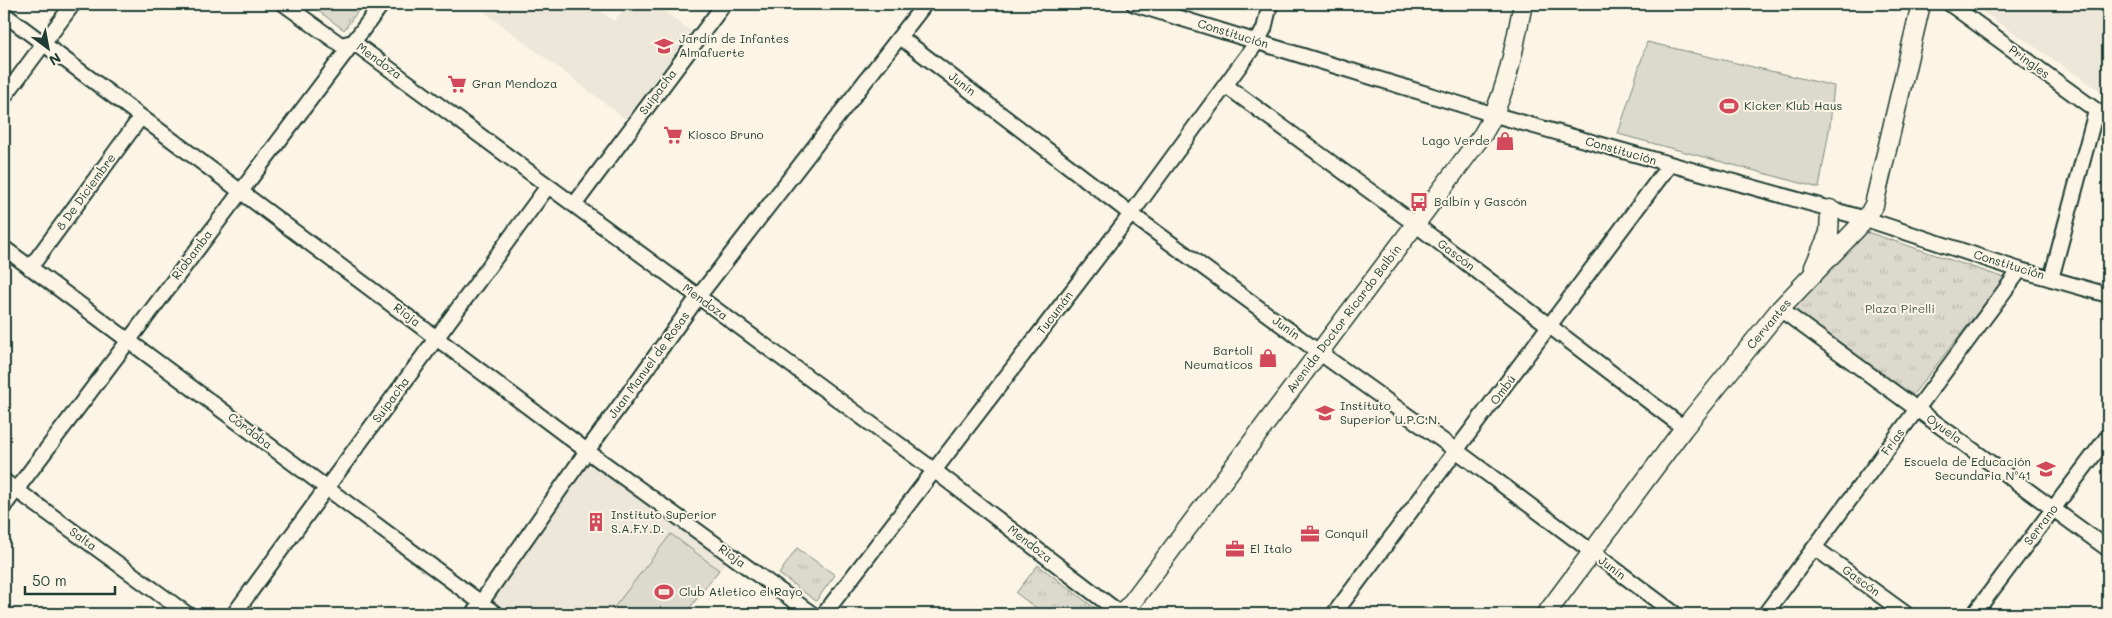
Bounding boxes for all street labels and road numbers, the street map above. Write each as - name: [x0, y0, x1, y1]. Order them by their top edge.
- street label: Constitución: [1196, 15, 1271, 51]
- street label: Mendoza: [354, 38, 406, 82]
- street label: Pringles: [2006, 41, 2053, 82]
- street label: Suipacha: [635, 65, 680, 117]
- street label: Junín: [946, 68, 979, 99]
- street label: Constitución: [1584, 132, 1659, 168]
- street label: 8 De Diciembre: [52, 150, 119, 233]
- street label: Riobamba: [167, 226, 215, 282]
- street label: Gascón: [1435, 235, 1479, 274]
- street label: Avenida Doctor Ricardo Balbín: [1282, 241, 1404, 396]
- street label: Constitución: [1972, 246, 2047, 282]
- street label: Mendoza: [680, 279, 732, 323]
- street label: Tucumán: [1033, 287, 1076, 337]
- street label: Cervantes: [1742, 295, 1794, 352]
- street label: Rioja: [391, 299, 424, 330]
- street label: Juan Manuel de Rosas: [604, 308, 693, 421]
- street label: Junín: [1270, 312, 1304, 343]
- street label: Ombú: [1486, 371, 1519, 408]
- street label: Suipacha: [368, 373, 412, 426]
- street label: Córdoba: [225, 408, 276, 452]
- street label: Oyuela: [1924, 410, 1966, 446]
- street label: Frías: [1877, 425, 1908, 458]
- street label: Serrano: [2020, 501, 2061, 548]
- street label: Mendoza: [1005, 521, 1056, 566]
- street label: Salta: [67, 523, 100, 553]
- street label: Rioja: [716, 540, 749, 570]
- street label: Junín: [1596, 552, 1629, 583]
- street label: Gascón: [1839, 561, 1884, 599]

